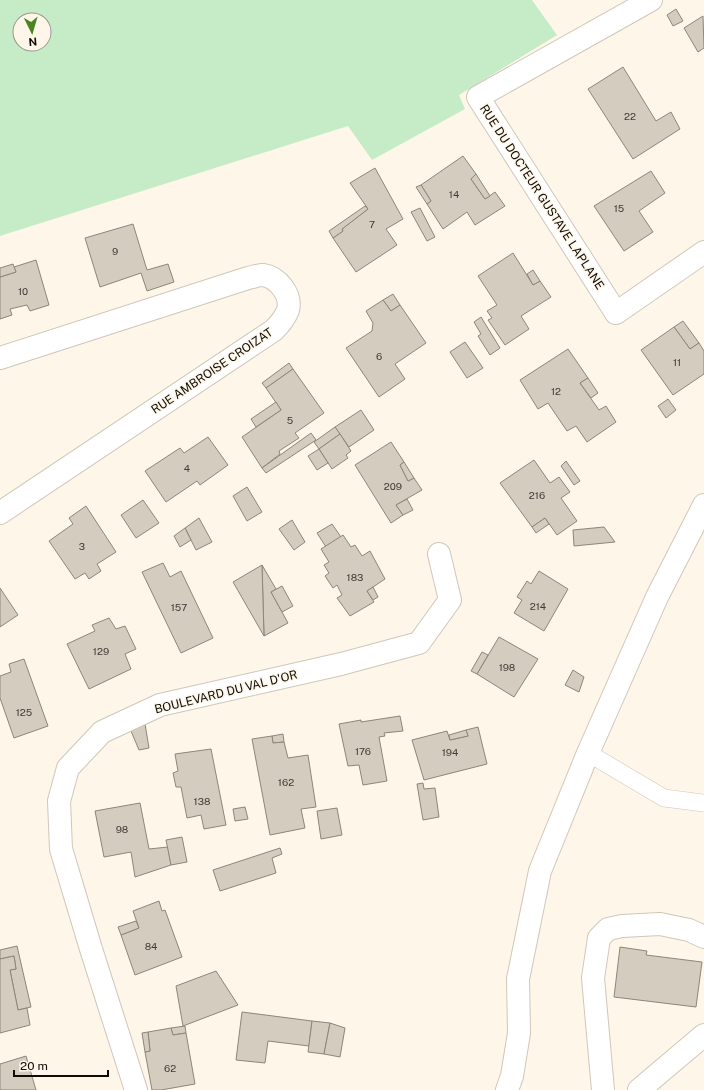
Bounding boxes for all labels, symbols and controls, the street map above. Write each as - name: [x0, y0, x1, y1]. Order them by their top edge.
- north arrow: [12, 12, 52, 52]
- text: N: [28, 36, 38, 48]
- street label: RUE DU DOCTEUR GUSTAVE LAPLANE: [477, 102, 607, 292]
- house number: 22: [624, 110, 636, 122]
- house number: 14: [449, 188, 459, 200]
- house number: 15: [614, 202, 624, 214]
- house number: 7: [369, 218, 375, 230]
- house number: 9: [112, 245, 118, 257]
- house number: 10: [18, 285, 28, 297]
- street label: RUE AMBROISE CROIZAT: [149, 325, 275, 417]
- house number: 6: [376, 350, 382, 362]
- house number: 11: [673, 356, 681, 368]
- house number: 12: [551, 385, 561, 397]
- house number: 5: [287, 414, 293, 426]
- house number: 4: [184, 462, 190, 474]
- house number: 209: [384, 480, 402, 492]
- house number: 216: [529, 489, 545, 501]
- house number: 3: [79, 540, 85, 552]
- house number: 183: [347, 571, 363, 583]
- house number: 214: [530, 600, 546, 612]
- house number: 157: [171, 601, 187, 613]
- house number: 129: [93, 645, 109, 657]
- house number: 198: [499, 661, 515, 673]
- street label: BOULEVARD DU VAL D'OR: [153, 667, 299, 717]
- house number: 125: [16, 706, 32, 718]
- house number: 176: [355, 745, 371, 757]
- house number: 194: [442, 746, 458, 758]
- house number: 162: [278, 776, 294, 788]
- house number: 138: [194, 795, 210, 807]
- house number: 98: [116, 823, 128, 835]
- house number: 84: [145, 940, 157, 952]
- scale bar: [14, 1052, 108, 1078]
- text: 20 m: [20, 1059, 48, 1073]
- house number: 62: [164, 1062, 176, 1074]

